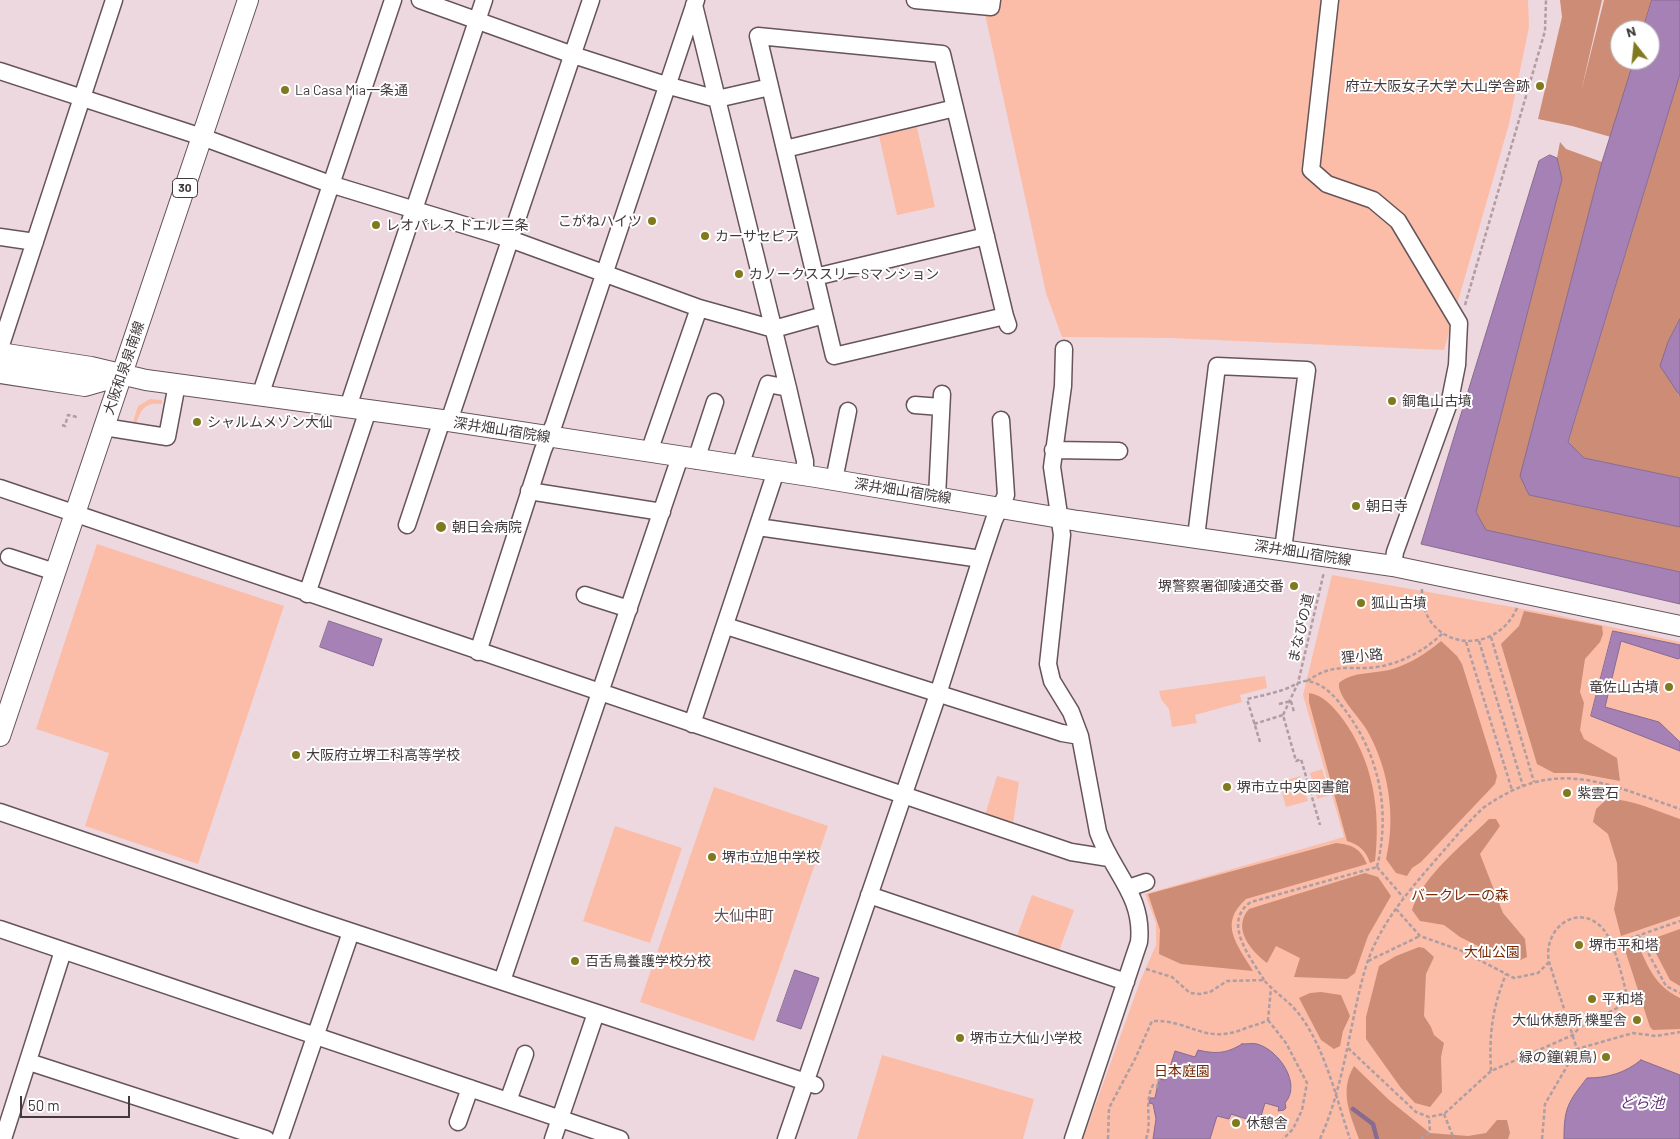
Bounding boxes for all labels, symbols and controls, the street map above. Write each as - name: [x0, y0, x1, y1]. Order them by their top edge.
- north arrow: [1610, 20, 1660, 70]
- text: N: [1624, 22, 1638, 41]
- place label: 府立大阪女子大学 大山学舎跡: [1345, 78, 1530, 94]
- marker: 府立大阪女子大学 大山学舎跡: [1534, 80, 1546, 92]
- place label: La Casa Mia一条通: [295, 82, 408, 98]
- marker: La Casa Mia一条通: [279, 84, 291, 96]
- road number: 30: [172, 178, 198, 198]
- place label: こがねハイツ: [558, 213, 642, 229]
- marker: こがねハイツ: [646, 215, 658, 227]
- place label: レオパレス ドエル三条: [386, 217, 529, 233]
- marker: レオパレス ドエル三条: [370, 219, 382, 231]
- place label: カーサセピア: [715, 228, 799, 244]
- marker: カーサセピア: [699, 230, 711, 242]
- place label: カノークススリーSマンション: [749, 266, 939, 282]
- marker: カノークススリーSマンション: [733, 268, 745, 280]
- street label: 大阪和泉泉南線: [100, 319, 148, 417]
- place label: 銅亀山古墳: [1402, 393, 1472, 409]
- marker: 銅亀山古墳: [1386, 395, 1398, 407]
- place label: シャルムメゾン大仙: [207, 414, 333, 430]
- street label: 深井畑山宿院線: [452, 414, 552, 446]
- marker: シャルムメゾン大仙: [191, 416, 203, 428]
- street label: 深井畑山宿院線: [853, 475, 953, 507]
- place label: 朝日寺: [1366, 498, 1408, 514]
- marker: 朝日寺: [1350, 500, 1362, 512]
- place label: 朝日会病院: [452, 519, 522, 535]
- marker: 朝日会病院: [434, 520, 448, 534]
- street label: 深井畑山宿院線: [1253, 537, 1353, 569]
- place label: 堺警察署御陵通交番: [1158, 578, 1284, 594]
- marker: 堺警察署御陵通交番: [1288, 580, 1300, 592]
- street label: まなびの道: [1285, 592, 1317, 664]
- place label: 狐山古墳: [1371, 595, 1427, 611]
- marker: 狐山古墳: [1355, 597, 1367, 609]
- street label: 狸小路: [1340, 646, 1384, 666]
- place label: 竜佐山古墳: [1589, 679, 1659, 695]
- marker: 竜佐山古墳: [1663, 681, 1675, 693]
- place label: 大阪府立堺工科高等学校: [306, 747, 460, 763]
- marker: 大阪府立堺工科高等学校: [290, 749, 302, 761]
- place label: 堺市立中央図書館: [1237, 779, 1349, 795]
- marker: 堺市立中央図書館: [1221, 781, 1233, 793]
- place label: 紫雲石: [1577, 785, 1619, 801]
- marker: 紫雲石: [1561, 787, 1573, 799]
- place label: 堺市立旭中学校: [722, 849, 820, 865]
- marker: 堺市立旭中学校: [706, 851, 718, 863]
- park label: バークレーの森: [1411, 887, 1509, 903]
- district label: 大仙中町: [714, 907, 774, 925]
- place label: 堺市平和塔: [1589, 937, 1659, 953]
- marker: 堺市平和塔: [1573, 939, 1585, 951]
- park label: 大仙公園: [1464, 944, 1520, 960]
- place label: 百舌鳥養護学校分校: [585, 953, 711, 969]
- marker: 百舌鳥養護学校分校: [569, 955, 581, 967]
- place label: 平和塔: [1602, 991, 1644, 1007]
- marker: 平和塔: [1586, 993, 1598, 1005]
- place label: 大仙休憩所 櫟聖舎: [1512, 1012, 1627, 1028]
- marker: 大仙休憩所 櫟聖舎: [1631, 1014, 1643, 1026]
- place label: 堺市立大仙小学校: [970, 1030, 1082, 1046]
- marker: 堺市立大仙小学校: [954, 1032, 966, 1044]
- place label: 緑の鐘(親鳥): [1519, 1049, 1596, 1065]
- marker: 緑の鐘(親鳥): [1600, 1051, 1612, 1063]
- park label: 日本庭園: [1154, 1063, 1210, 1079]
- scale bar: [22, 1086, 132, 1118]
- water label: どら池: [1620, 1094, 1664, 1112]
- text: 50 m: [28, 1096, 60, 1114]
- place label: 休憩舎: [1246, 1115, 1288, 1131]
- marker: 休憩舎: [1230, 1117, 1242, 1129]

